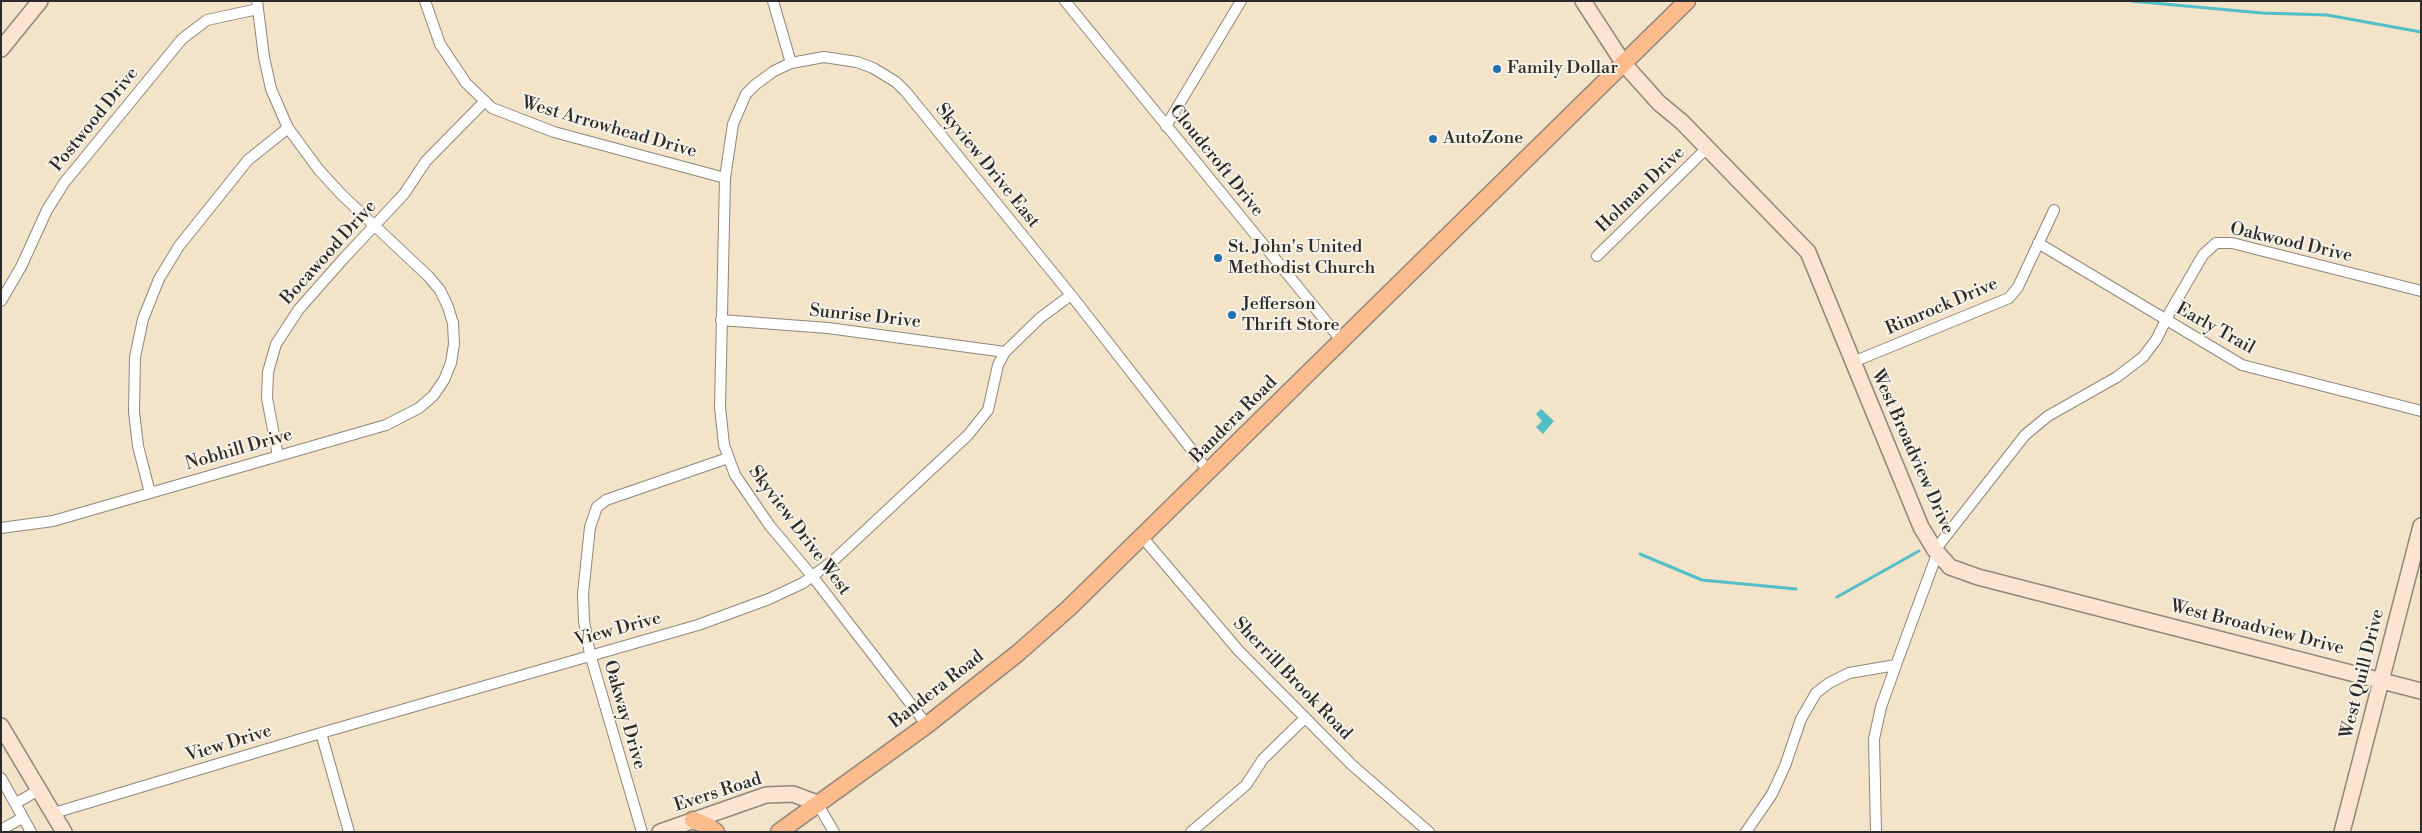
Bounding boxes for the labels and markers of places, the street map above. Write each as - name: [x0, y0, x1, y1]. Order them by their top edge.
- place label: Family Dollar: [1507, 58, 1618, 80]
- marker: Family Dollar: [1491, 63, 1503, 75]
- place label: AutoZone: [1443, 128, 1523, 150]
- marker: AutoZone: [1427, 133, 1439, 145]
- place label: St. John's United Methodist Church: [1228, 237, 1375, 280]
- marker: St. John's United Methodist Church: [1212, 252, 1224, 264]
- place label: Jefferson Thrift Store: [1242, 294, 1340, 336]
- marker: Jefferson Thrift Store: [1226, 309, 1238, 321]

